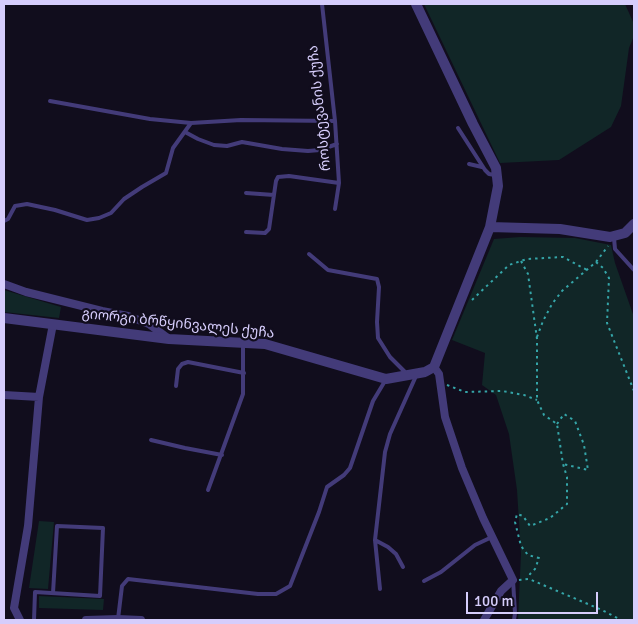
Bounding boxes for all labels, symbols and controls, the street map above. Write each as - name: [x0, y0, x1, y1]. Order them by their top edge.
- street label: როსტევანის ქუჩა: [305, 44, 335, 172]
- street label: გიორგი ბრწყინვალეს ქუჩა: [81, 306, 275, 342]
- scale bar: [468, 582, 600, 614]
- text: 100 m: [474, 592, 514, 610]

